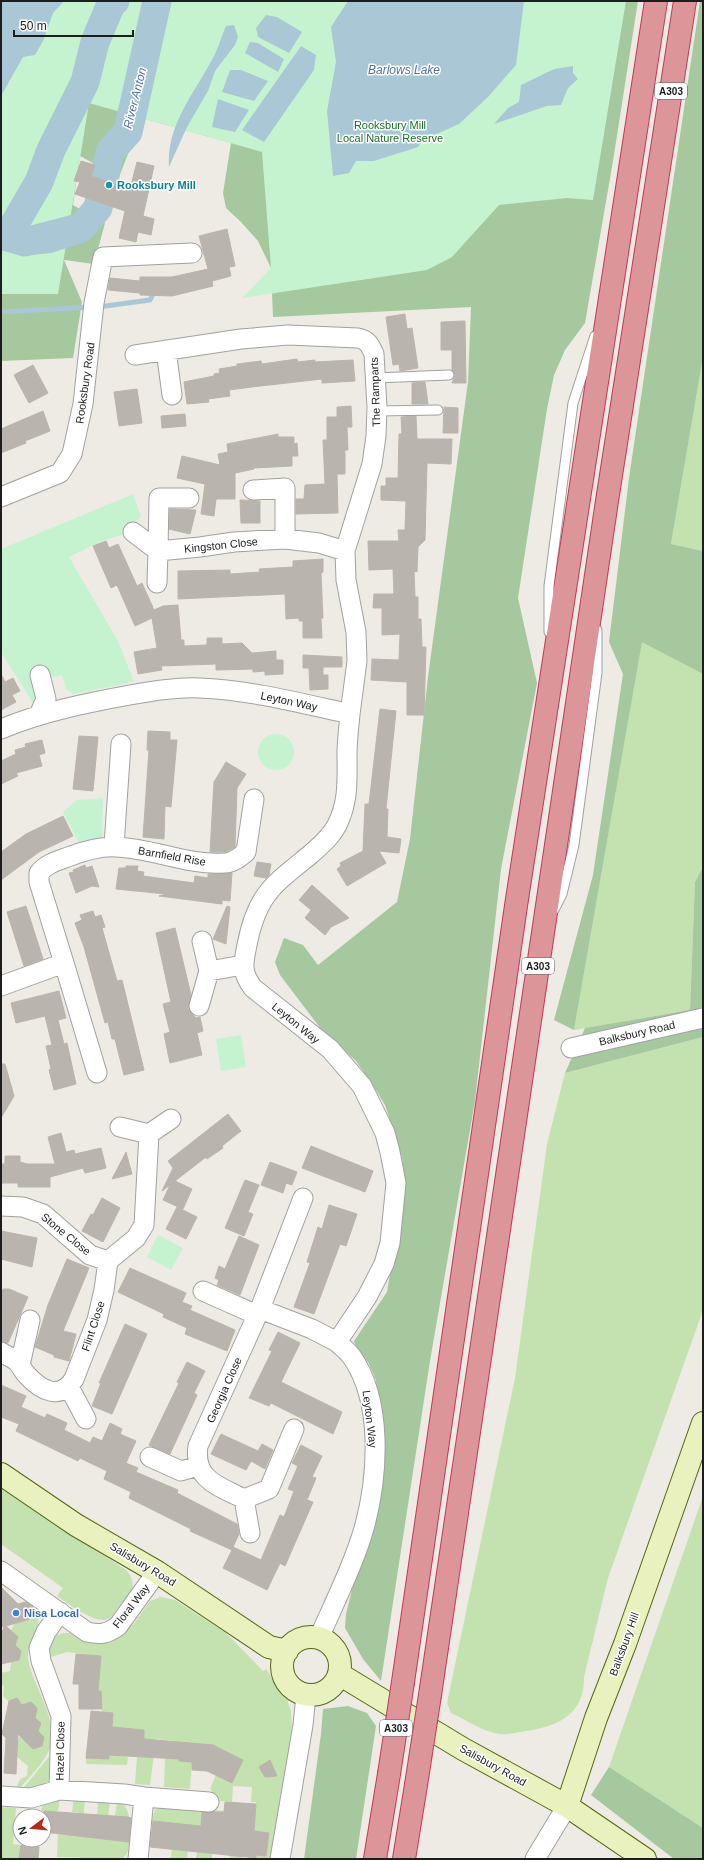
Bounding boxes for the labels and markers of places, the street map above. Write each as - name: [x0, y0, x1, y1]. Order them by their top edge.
- place label: Rooksbury Mill: [117, 179, 196, 191]
- marker: Rooksbury Mill: [104, 180, 114, 190]
- place label: Nisa Local: [24, 1607, 79, 1619]
- marker: Nisa Local: [11, 1608, 21, 1618]

